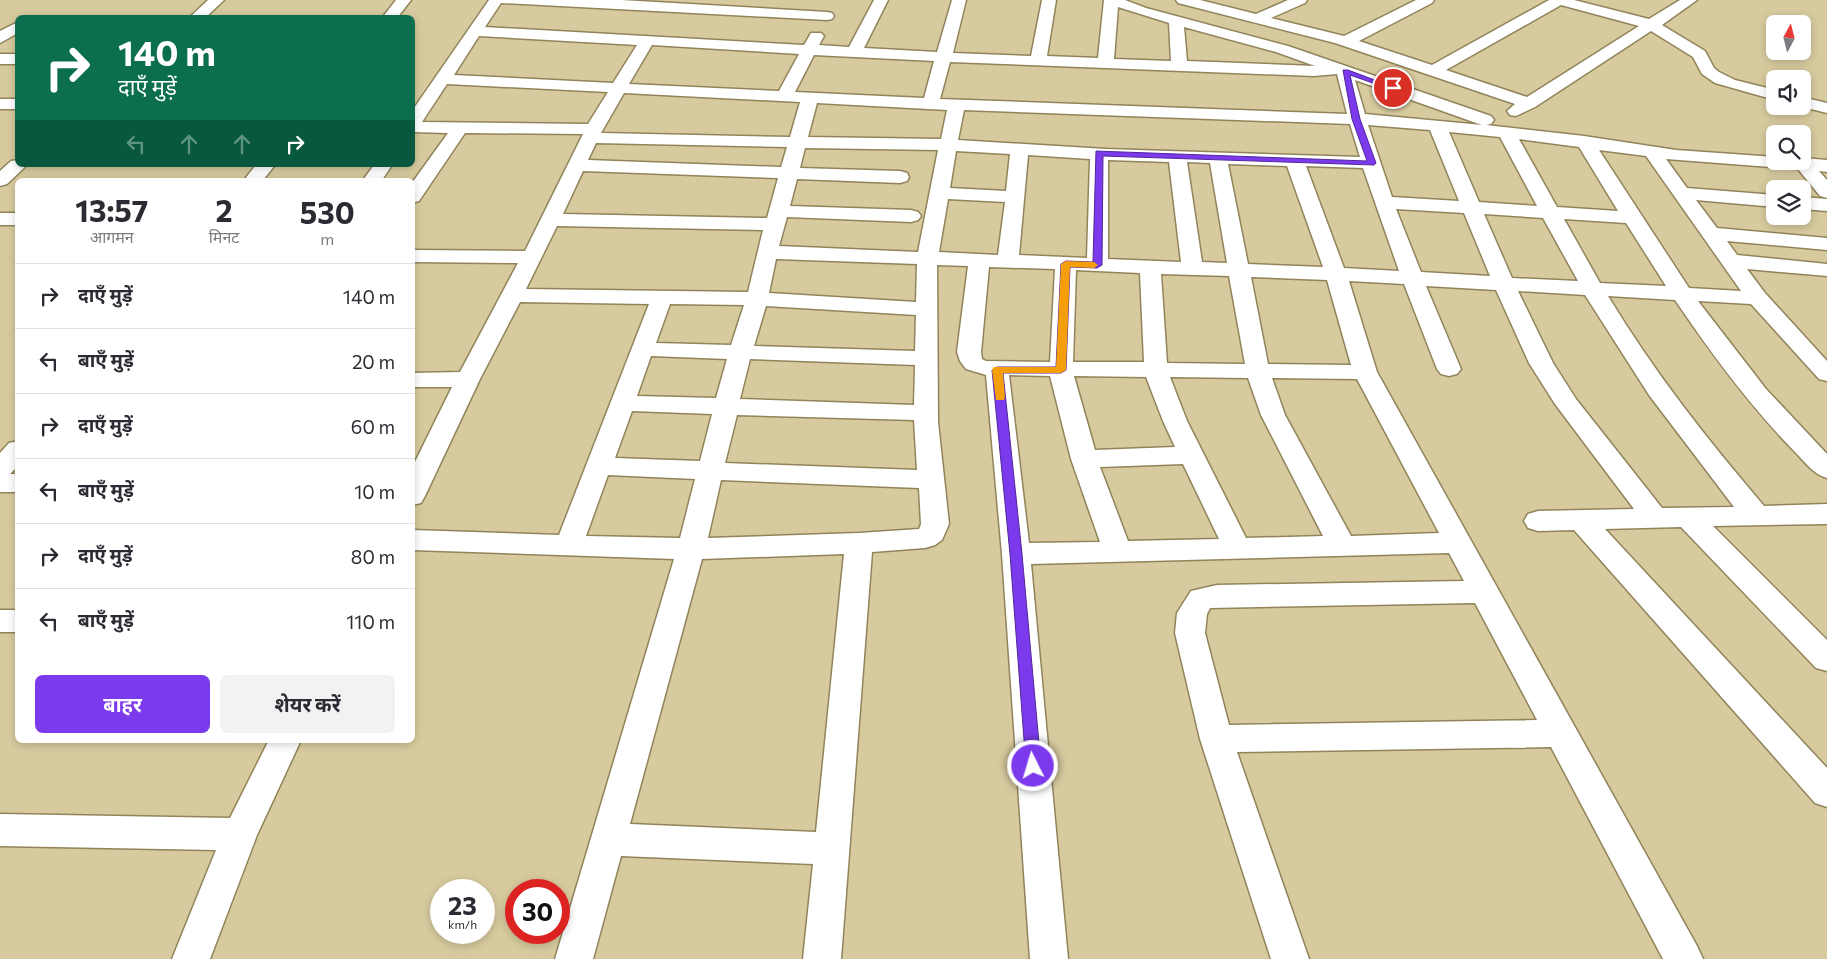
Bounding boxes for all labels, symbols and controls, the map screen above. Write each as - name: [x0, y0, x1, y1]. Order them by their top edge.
- north arrow: [1766, 15, 1811, 60]
- map controls: [1766, 15, 1811, 225]
- text: 140 m: [118, 30, 216, 73]
- icon: right: [35, 35, 100, 100]
- pin: [1372, 67, 1414, 109]
- button: sound: [1766, 70, 1811, 115]
- text: दाएँ मुड़ें: [118, 73, 177, 100]
- icon: arrive: [1379, 74, 1407, 102]
- button: search: [1766, 125, 1811, 170]
- icon: left: [122, 130, 150, 158]
- icon: ahead: [175, 130, 203, 158]
- icon: ahead: [228, 130, 256, 158]
- icon: right: [281, 130, 309, 158]
- button: layers: [1766, 180, 1811, 225]
- text: 13:57: [75, 191, 148, 228]
- text: 2: [215, 191, 233, 228]
- text: 530: [300, 193, 355, 230]
- text: आगमन: [90, 227, 134, 246]
- text: मिनट: [209, 227, 239, 246]
- text: m: [320, 229, 334, 248]
- icon: right: [35, 282, 63, 310]
- text: दाएँ मुड़ें: [78, 283, 133, 306]
- text: 140 m: [343, 285, 395, 308]
- icon: left: [35, 347, 63, 375]
- text: बाएँ मुड़ें: [78, 348, 134, 371]
- text: 20 m: [352, 350, 395, 373]
- icon: right: [35, 412, 63, 440]
- text: दाएँ मुड़ें: [78, 413, 133, 436]
- text: 60 m: [351, 415, 395, 438]
- icon: left: [35, 477, 63, 505]
- text: बाएँ मुड़ें: [78, 478, 134, 501]
- text: 10 m: [354, 480, 395, 503]
- icon: right: [35, 542, 63, 570]
- text: दाएँ मुड़ें: [78, 543, 133, 566]
- text: 80 m: [351, 545, 395, 568]
- icon: left: [35, 607, 63, 635]
- text: बाएँ मुड़ें: [78, 608, 134, 631]
- text: 110 m: [346, 610, 395, 633]
- button: बाहर: [35, 675, 210, 733]
- button: शेयर करें: [220, 675, 395, 733]
- position arrow: [1006, 739, 1058, 791]
- speed limit sign: 30: [505, 879, 570, 944]
- text: 23: [448, 890, 477, 920]
- text: km/h: [448, 917, 477, 931]

